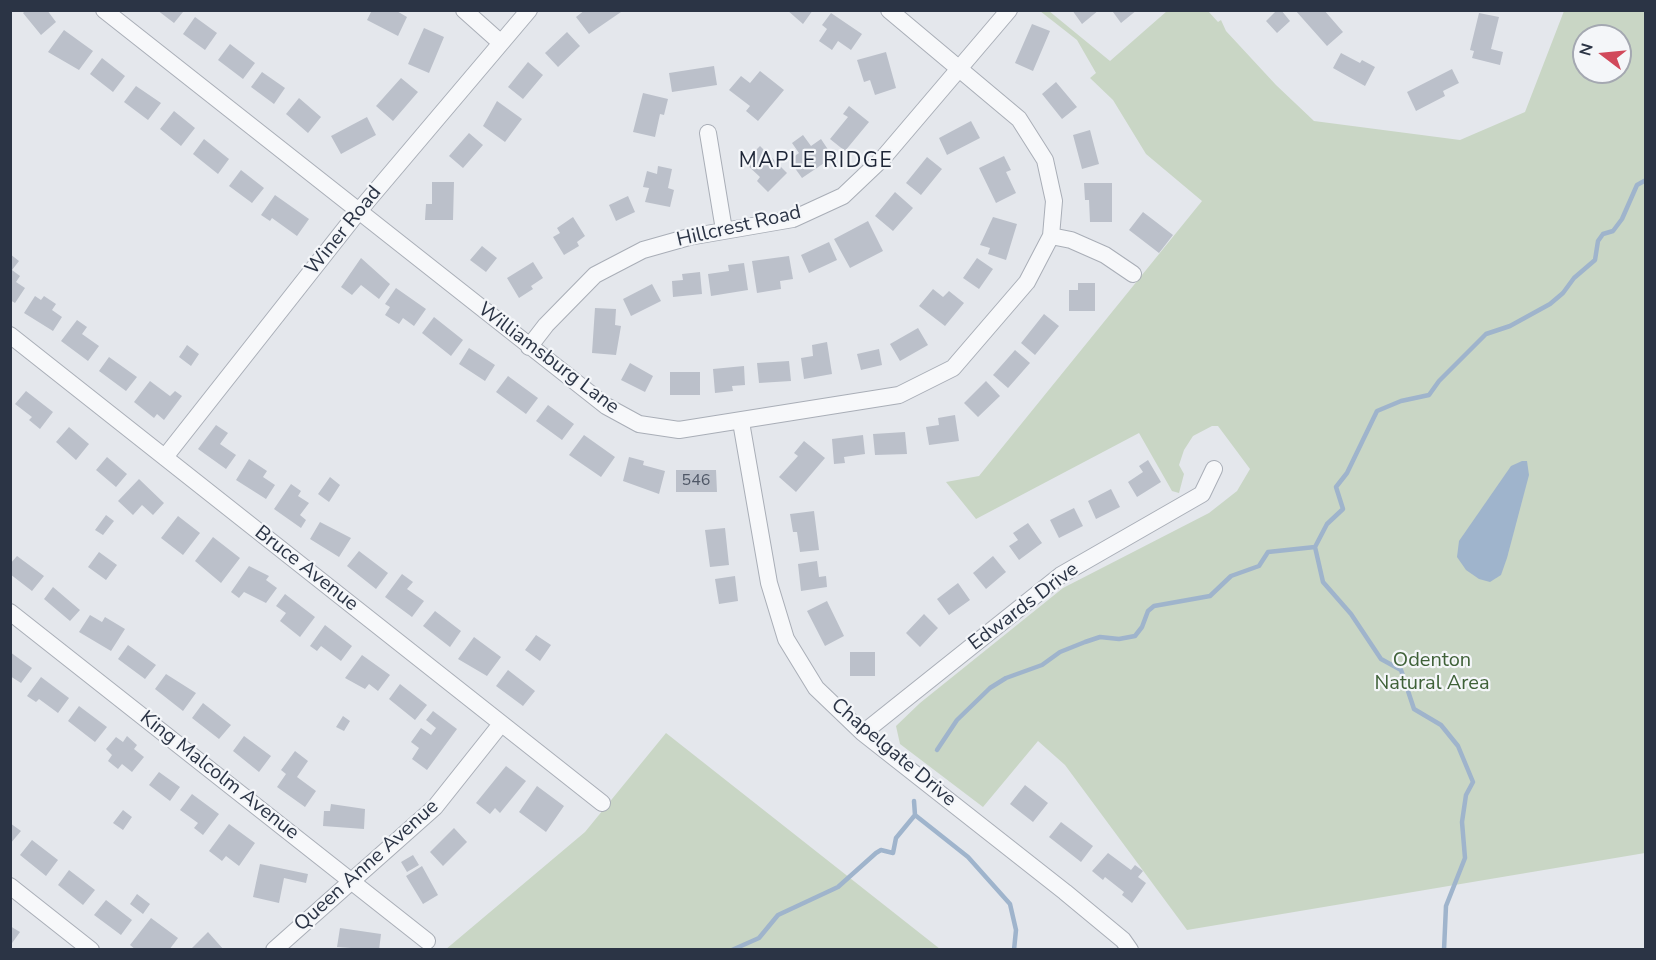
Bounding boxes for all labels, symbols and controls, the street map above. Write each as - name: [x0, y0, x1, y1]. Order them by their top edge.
- north arrow: [1572, 24, 1632, 84]
- text: N: [1574, 41, 1599, 58]
- district label: MAPLE RIDGE: [739, 149, 893, 175]
- street label: Winer Road: [301, 182, 387, 280]
- street label: Hillcrest Road: [675, 201, 803, 253]
- street label: Williamsburg Lane: [473, 298, 623, 420]
- house number: 546: [682, 471, 710, 491]
- street label: Bruce Avenue: [249, 521, 363, 617]
- street label: Edwards Drive: [964, 558, 1084, 656]
- park label: Odenton Natural Area: [1374, 649, 1490, 696]
- street label: Chapelgate Drive: [826, 694, 960, 812]
- street label: King Malcolm Avenue: [135, 706, 303, 846]
- street label: Queen Anne Avenue: [290, 795, 444, 937]

